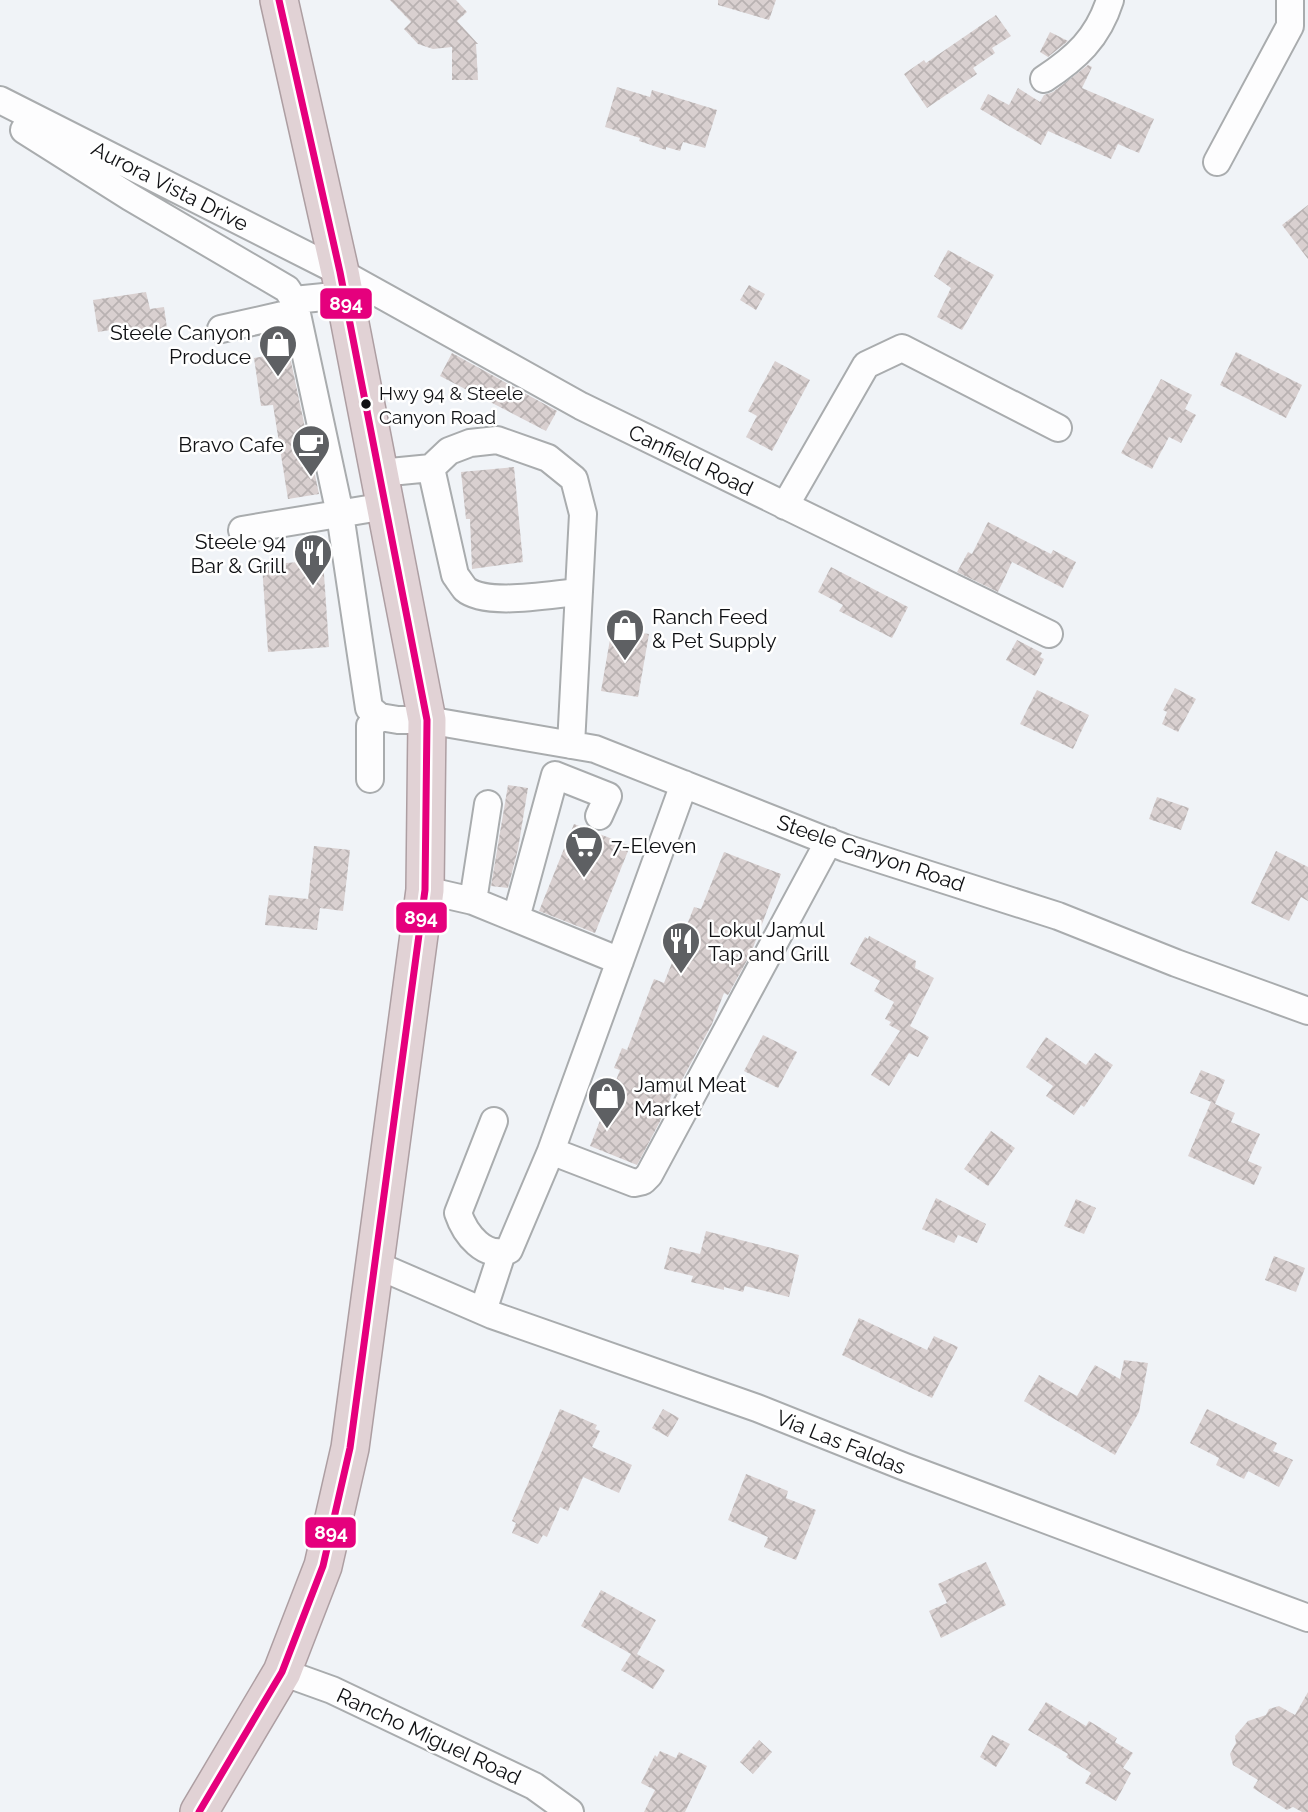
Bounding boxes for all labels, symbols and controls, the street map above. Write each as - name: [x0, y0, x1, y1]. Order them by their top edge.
- street label: Aurora Vista Drive: [88, 136, 252, 236]
- line badge: 894: [319, 287, 373, 320]
- text: 894: [329, 292, 363, 314]
- place label: Steele Canyon Produce: [110, 320, 251, 369]
- shop icon: Steele Canyon Produce: [257, 323, 299, 378]
- place label: Hwy 94 & Steele Canyon Road: [379, 382, 523, 428]
- marker: Hwy 94 & Steele Canyon Road: [359, 397, 373, 411]
- street label: Canfield Road: [625, 419, 757, 501]
- cafe icon: Bravo Cafe: [290, 423, 332, 478]
- place label: Bravo Cafe: [178, 432, 284, 457]
- place label: Steele 94 Bar & Grill: [191, 529, 286, 578]
- restaurant icon: Steele 94 Bar & Grill: [292, 532, 334, 587]
- place label: Ranch Feed & Pet Supply: [652, 604, 777, 653]
- shop icon: Ranch Feed & Pet Supply: [604, 607, 646, 662]
- street label: Steele Canyon Road: [774, 809, 968, 897]
- supermarket icon: 7-Eleven: [563, 824, 605, 879]
- place label: 7-Eleven: [611, 833, 696, 858]
- line badge: 894: [395, 901, 448, 934]
- text: 894: [404, 906, 438, 928]
- place label: Lokul Jamul Tap and Grill: [708, 917, 829, 966]
- restaurant icon: Lokul Jamul Tap and Grill: [660, 920, 702, 975]
- place label: Jamul Meat Market: [634, 1072, 747, 1121]
- shop icon: Jamul Meat Market: [586, 1075, 628, 1130]
- street label: Via Las Faldas: [773, 1405, 909, 1479]
- line badge: 894: [304, 1516, 357, 1549]
- text: 894: [314, 1521, 348, 1543]
- street label: Rancho Miguel Road: [333, 1682, 525, 1790]

